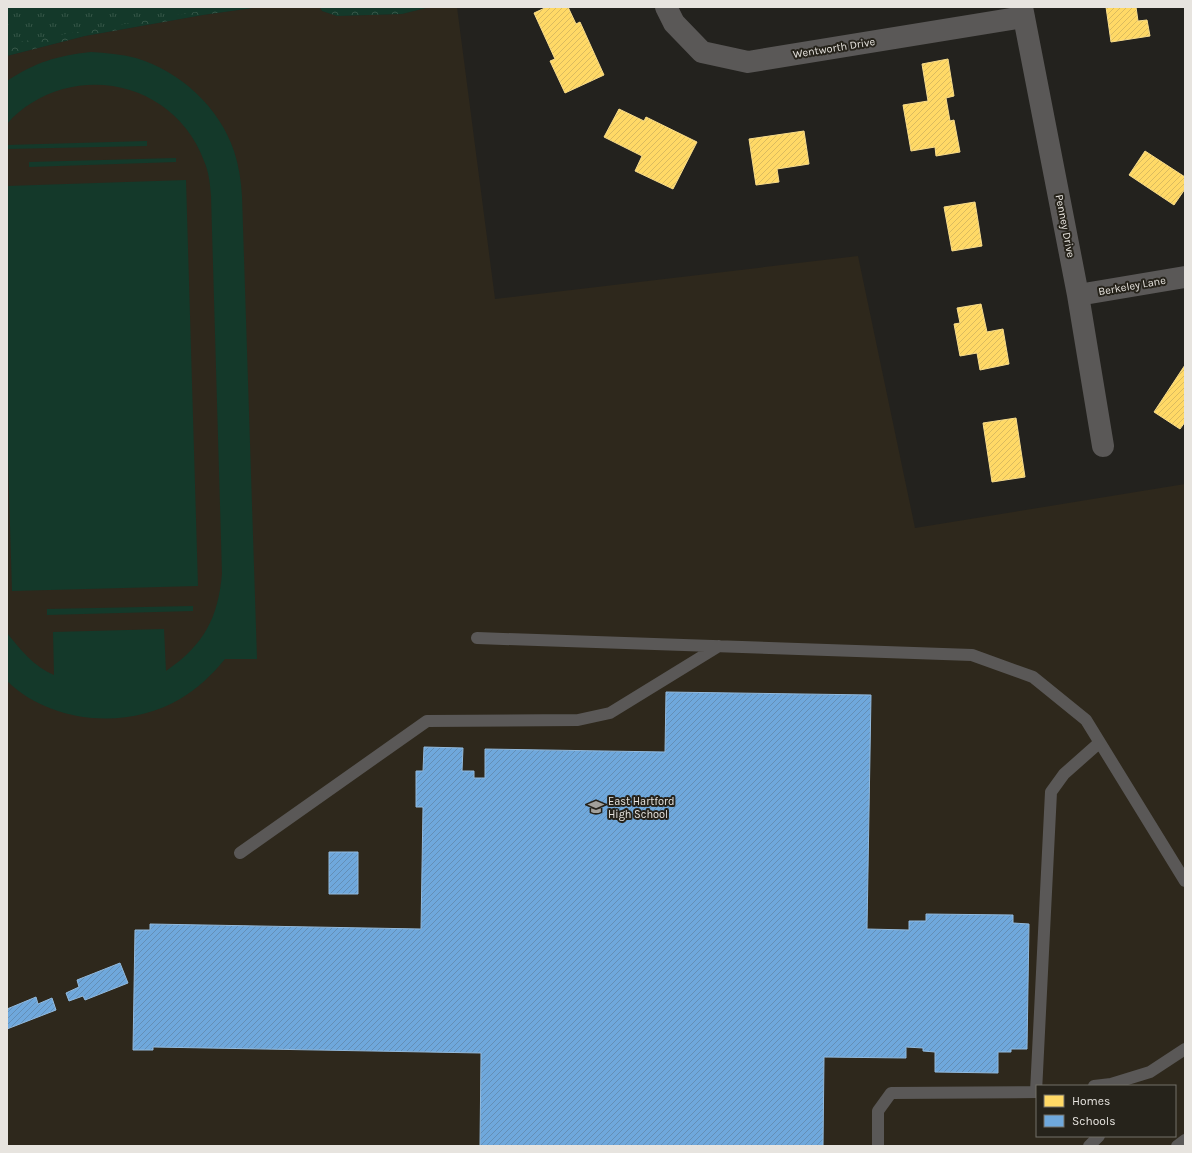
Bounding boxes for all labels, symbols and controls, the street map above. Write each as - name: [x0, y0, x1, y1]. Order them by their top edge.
- street label: Wentworth Drive: [792, 35, 876, 61]
- street label: Penney Drive: [1053, 193, 1078, 259]
- street label: Berkeley Lane: [1097, 274, 1167, 298]
- place label: East Hartford High School: [608, 795, 675, 821]
- school or university icon: East Hartford High School: [587, 798, 605, 816]
- legend: [1036, 1085, 1176, 1137]
- text: Homes: [1072, 1094, 1110, 1108]
- text: Schools: [1072, 1114, 1115, 1128]

